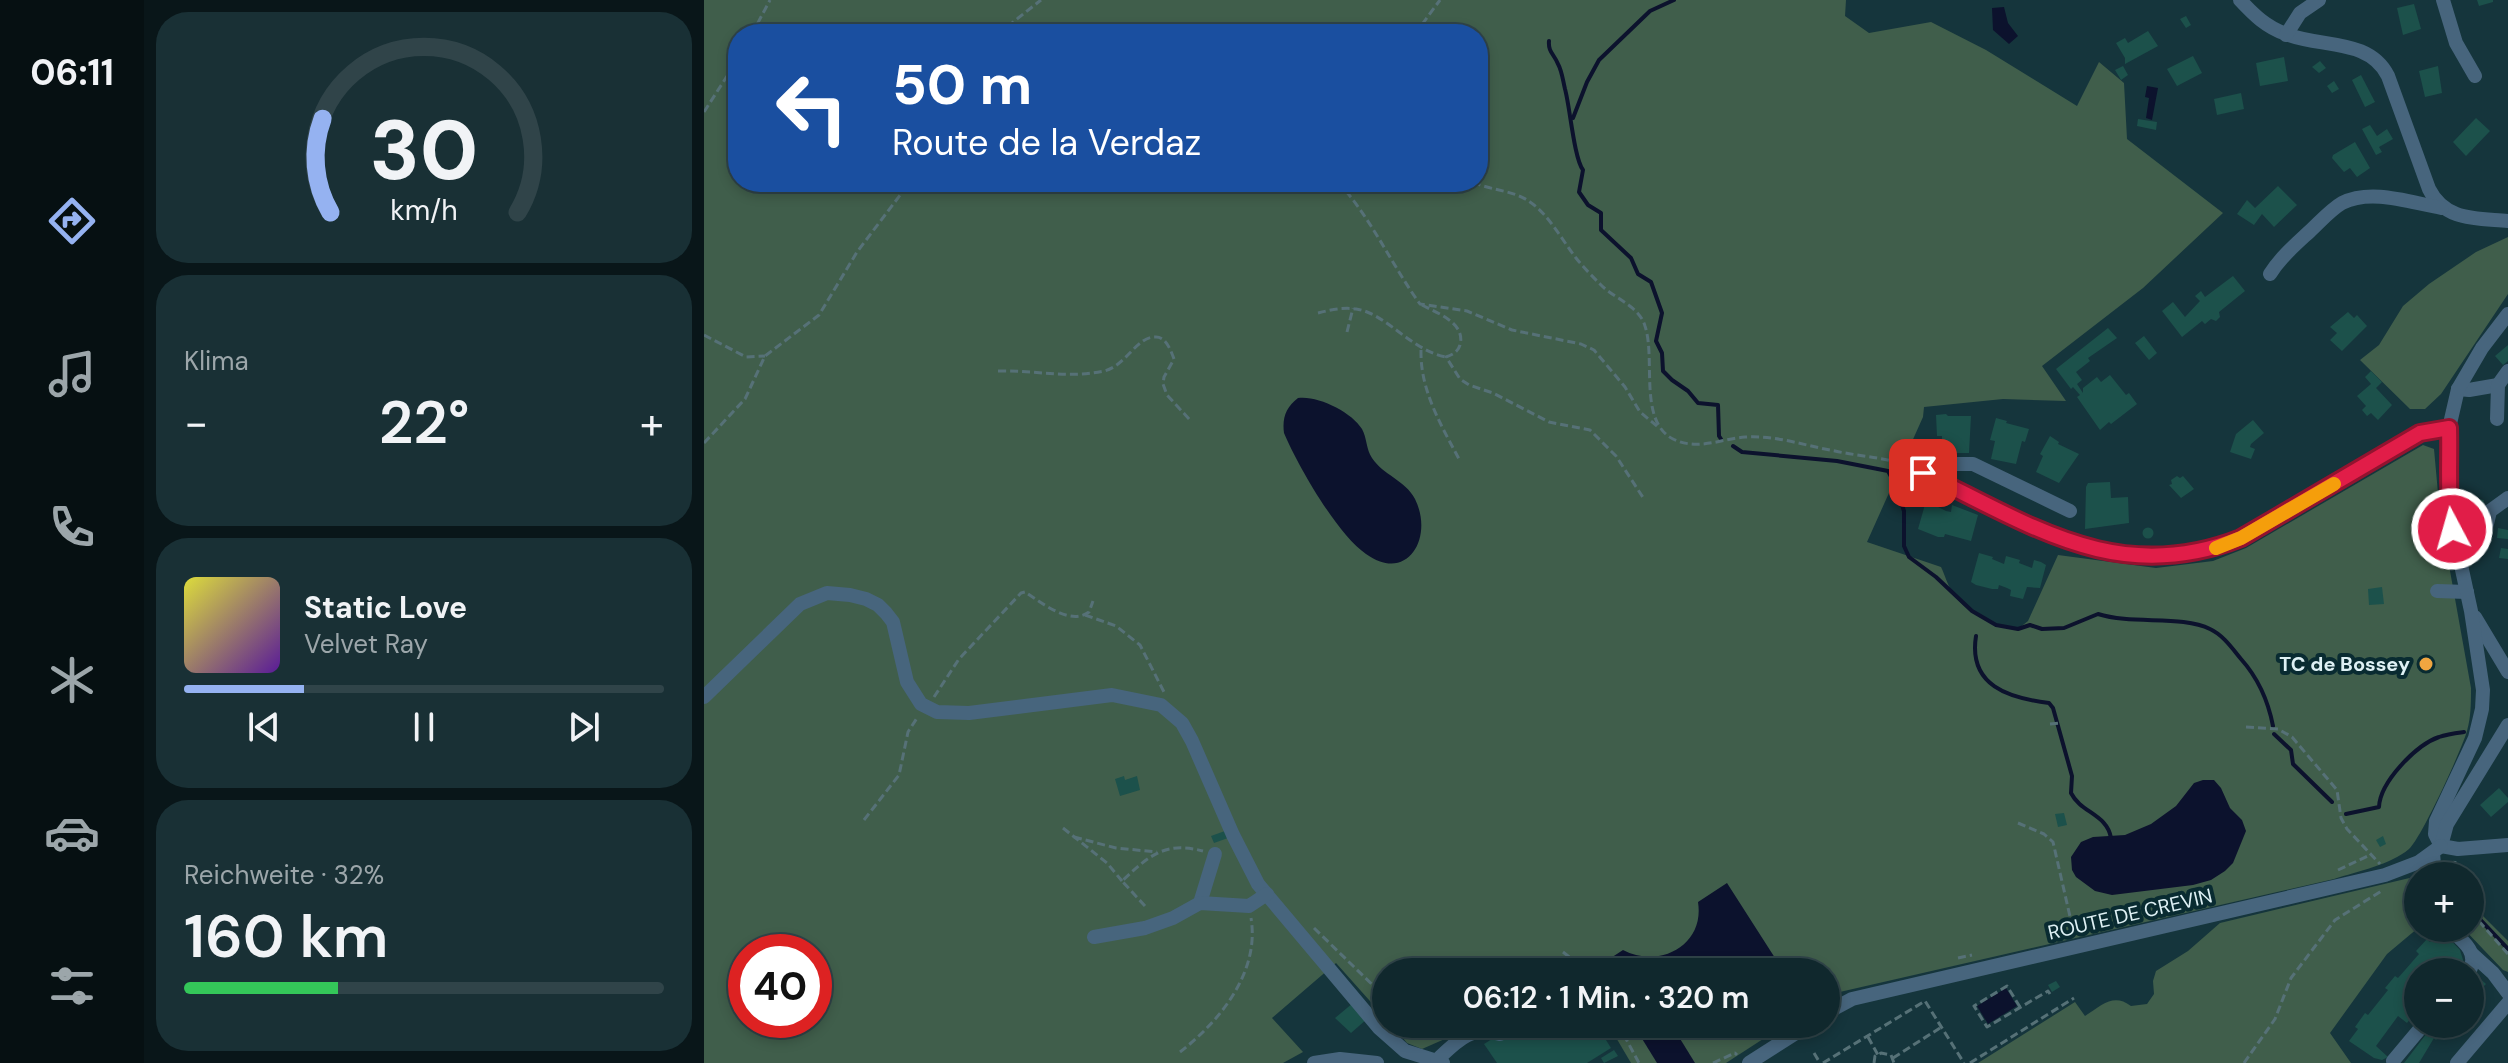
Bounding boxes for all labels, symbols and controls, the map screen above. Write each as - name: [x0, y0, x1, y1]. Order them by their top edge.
- text: 50 m: [892, 48, 1032, 121]
- text: 06:11: [30, 49, 114, 96]
- icon: left: [760, 56, 864, 160]
- text: 30: [370, 96, 478, 205]
- text: Route de la Verdaz: [892, 119, 1201, 166]
- icon: directions: [44, 193, 100, 249]
- text: km/h: [390, 193, 458, 230]
- text: Klima: [184, 344, 249, 378]
- icon: music: [44, 346, 100, 402]
- text: 22°: [379, 383, 469, 462]
- text: −: [184, 394, 208, 452]
- text: +: [640, 394, 664, 452]
- pin: [1889, 439, 1957, 507]
- icon: arrive: [1901, 451, 1945, 495]
- position arrow: [2410, 487, 2494, 571]
- icon: phone: [44, 499, 100, 555]
- text: Static Love: [304, 588, 467, 627]
- text: Velvet Ray: [304, 627, 428, 661]
- place label: TC de Bossey: [2279, 651, 2410, 677]
- icon: climate: [44, 652, 100, 708]
- marker: TC de Bossey: [2417, 655, 2435, 673]
- icon: previous: [242, 705, 286, 749]
- icon: pause: [402, 705, 446, 749]
- icon: next: [562, 705, 606, 749]
- icon: car: [44, 805, 100, 861]
- text: Reichweite · 32%: [184, 858, 384, 892]
- map controls: [2404, 862, 2484, 1038]
- button: +: [2404, 862, 2484, 942]
- street label: ROUTE DE CREVIN: [2045, 882, 2215, 946]
- text: 160 km: [184, 897, 388, 976]
- speed limit sign: 40: [728, 934, 832, 1038]
- icon: filters: [44, 958, 100, 1014]
- button: −: [2404, 958, 2484, 1038]
- text: 06:12 · 1 Min. · 320 m: [1463, 978, 1749, 1017]

